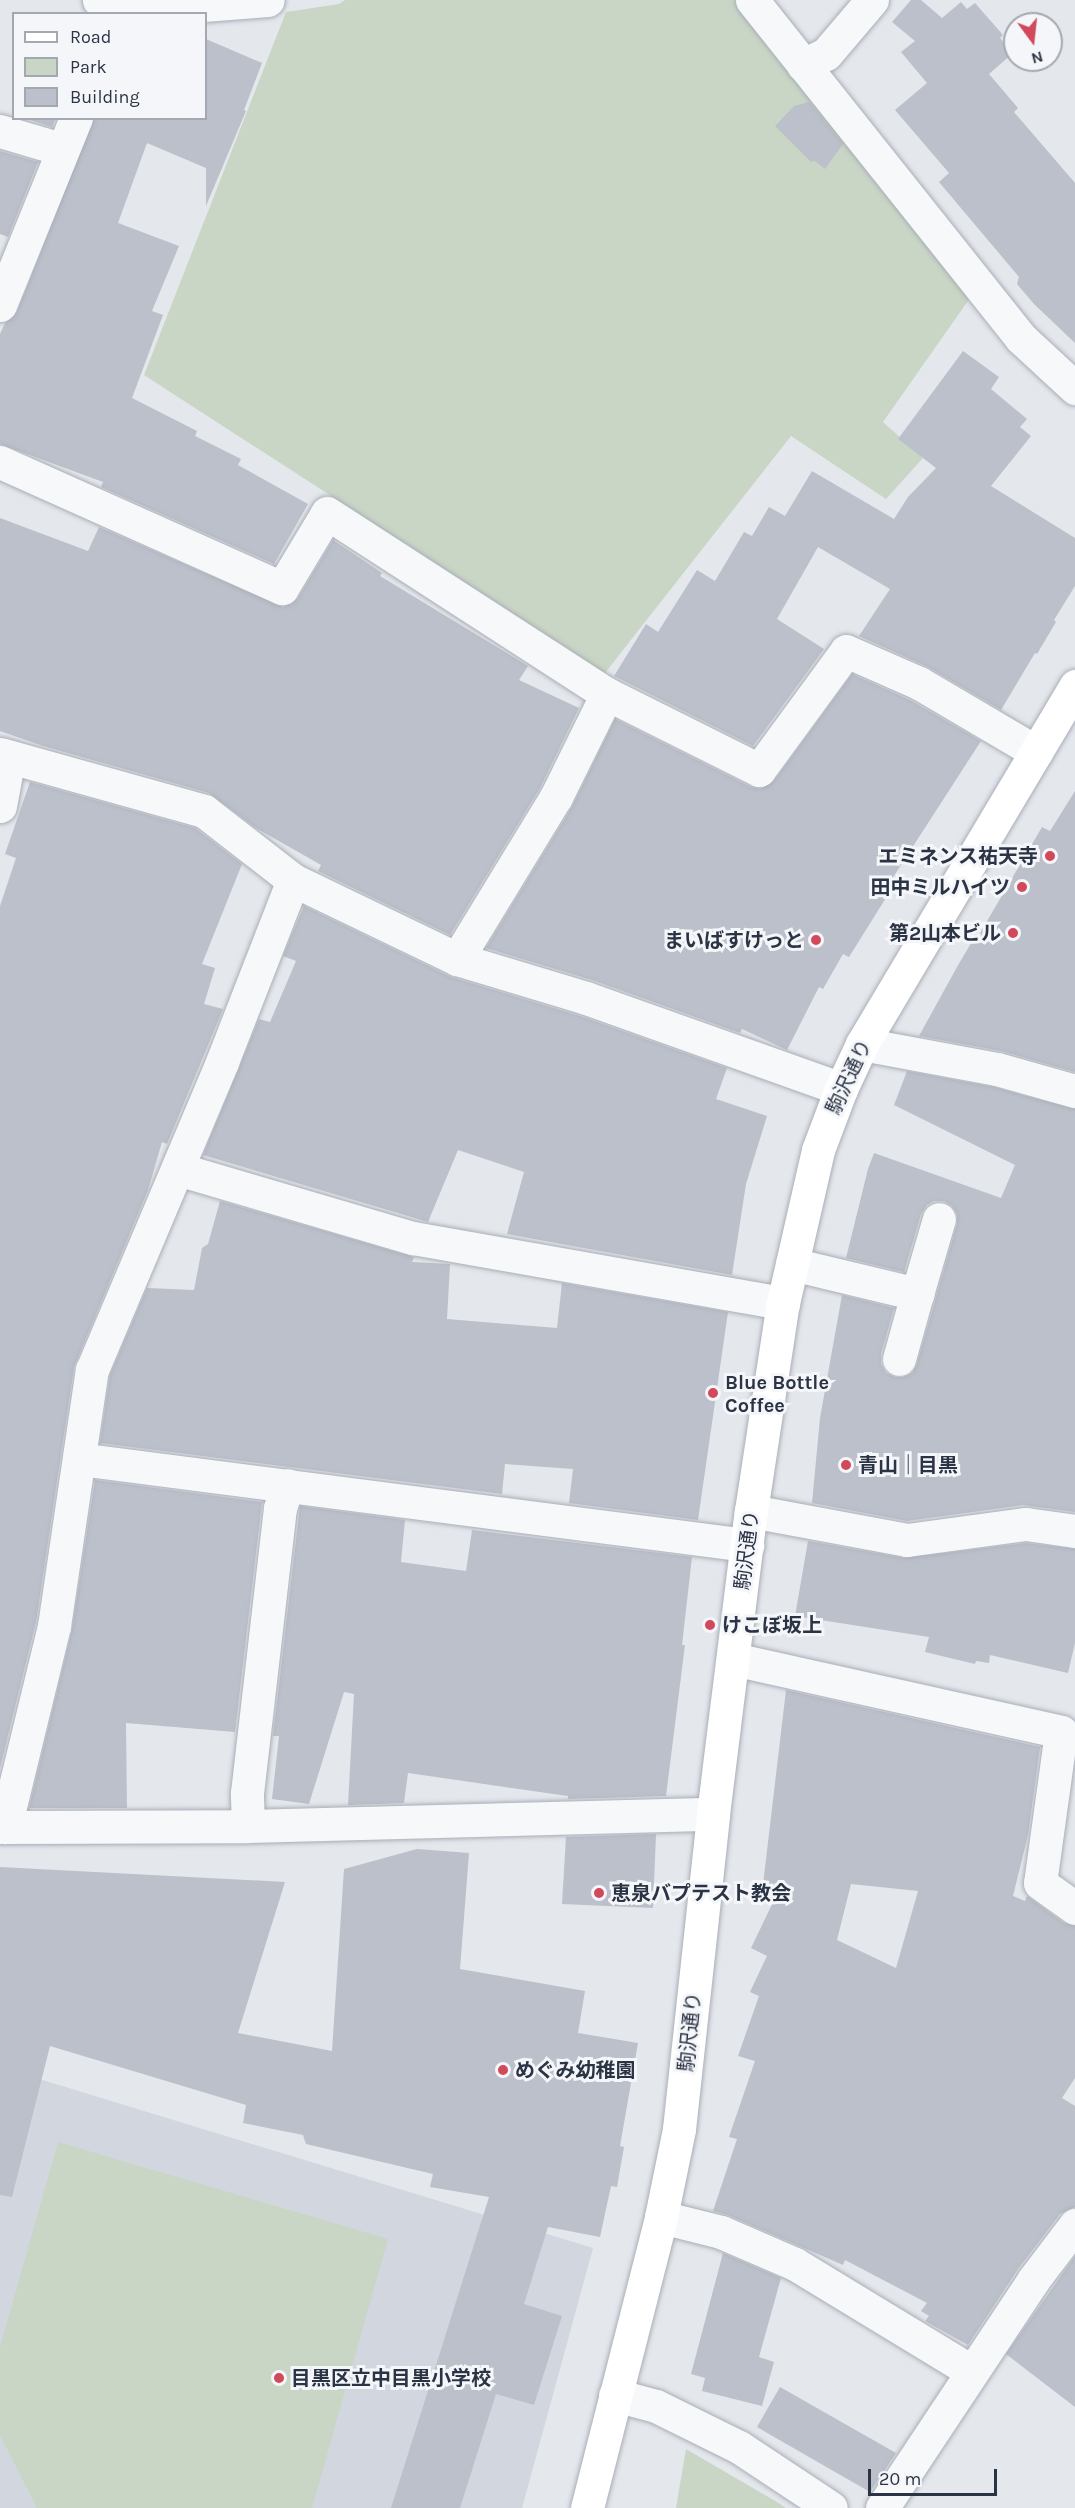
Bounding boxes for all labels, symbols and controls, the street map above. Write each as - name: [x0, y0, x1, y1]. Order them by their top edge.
- legend: [12, 12, 207, 120]
- north arrow: [1003, 12, 1063, 72]
- text: Road: [70, 26, 111, 48]
- text: N: [1029, 47, 1045, 69]
- text: Park: [70, 56, 107, 78]
- text: Building: [70, 86, 140, 108]
- place label: エミネンス祐天寺: [878, 844, 1038, 868]
- marker: エミネンス祐天寺: [1043, 849, 1057, 863]
- place label: 田中ミルハイツ: [870, 875, 1010, 899]
- marker: 田中ミルハイツ: [1015, 880, 1029, 894]
- place label: 第2山本ビル: [889, 921, 1001, 945]
- marker: 第2山本ビル: [1006, 926, 1020, 940]
- place label: まいばすけっと: [664, 928, 804, 952]
- marker: まいばすけっと: [809, 933, 823, 947]
- street label: 駒沢通り: [821, 1036, 877, 1118]
- place label: Blue Bottle Coffee: [725, 1370, 829, 1417]
- marker: Blue Bottle Coffee: [706, 1386, 720, 1400]
- place label: 青山｜目黒: [858, 1453, 958, 1477]
- marker: 青山｜目黒: [839, 1458, 853, 1472]
- street label: 駒沢通り: [730, 1509, 764, 1591]
- place label: けこぼ坂上: [722, 1613, 822, 1637]
- marker: けこぼ坂上: [703, 1618, 717, 1632]
- place label: 恵泉バプテスト教会: [611, 1881, 791, 1905]
- marker: 恵泉バプテスト教会: [592, 1886, 606, 1900]
- street label: 駒沢通り: [674, 1991, 706, 2073]
- place label: めぐみ幼稚園: [515, 2058, 635, 2082]
- marker: めぐみ幼稚園: [496, 2063, 510, 2077]
- place label: 目黒区立中目黒小学校: [291, 2366, 491, 2390]
- marker: 目黒区立中目黒小学校: [272, 2371, 286, 2385]
- scale bar: [871, 2457, 1000, 2495]
- text: 20 m: [879, 2468, 921, 2490]

